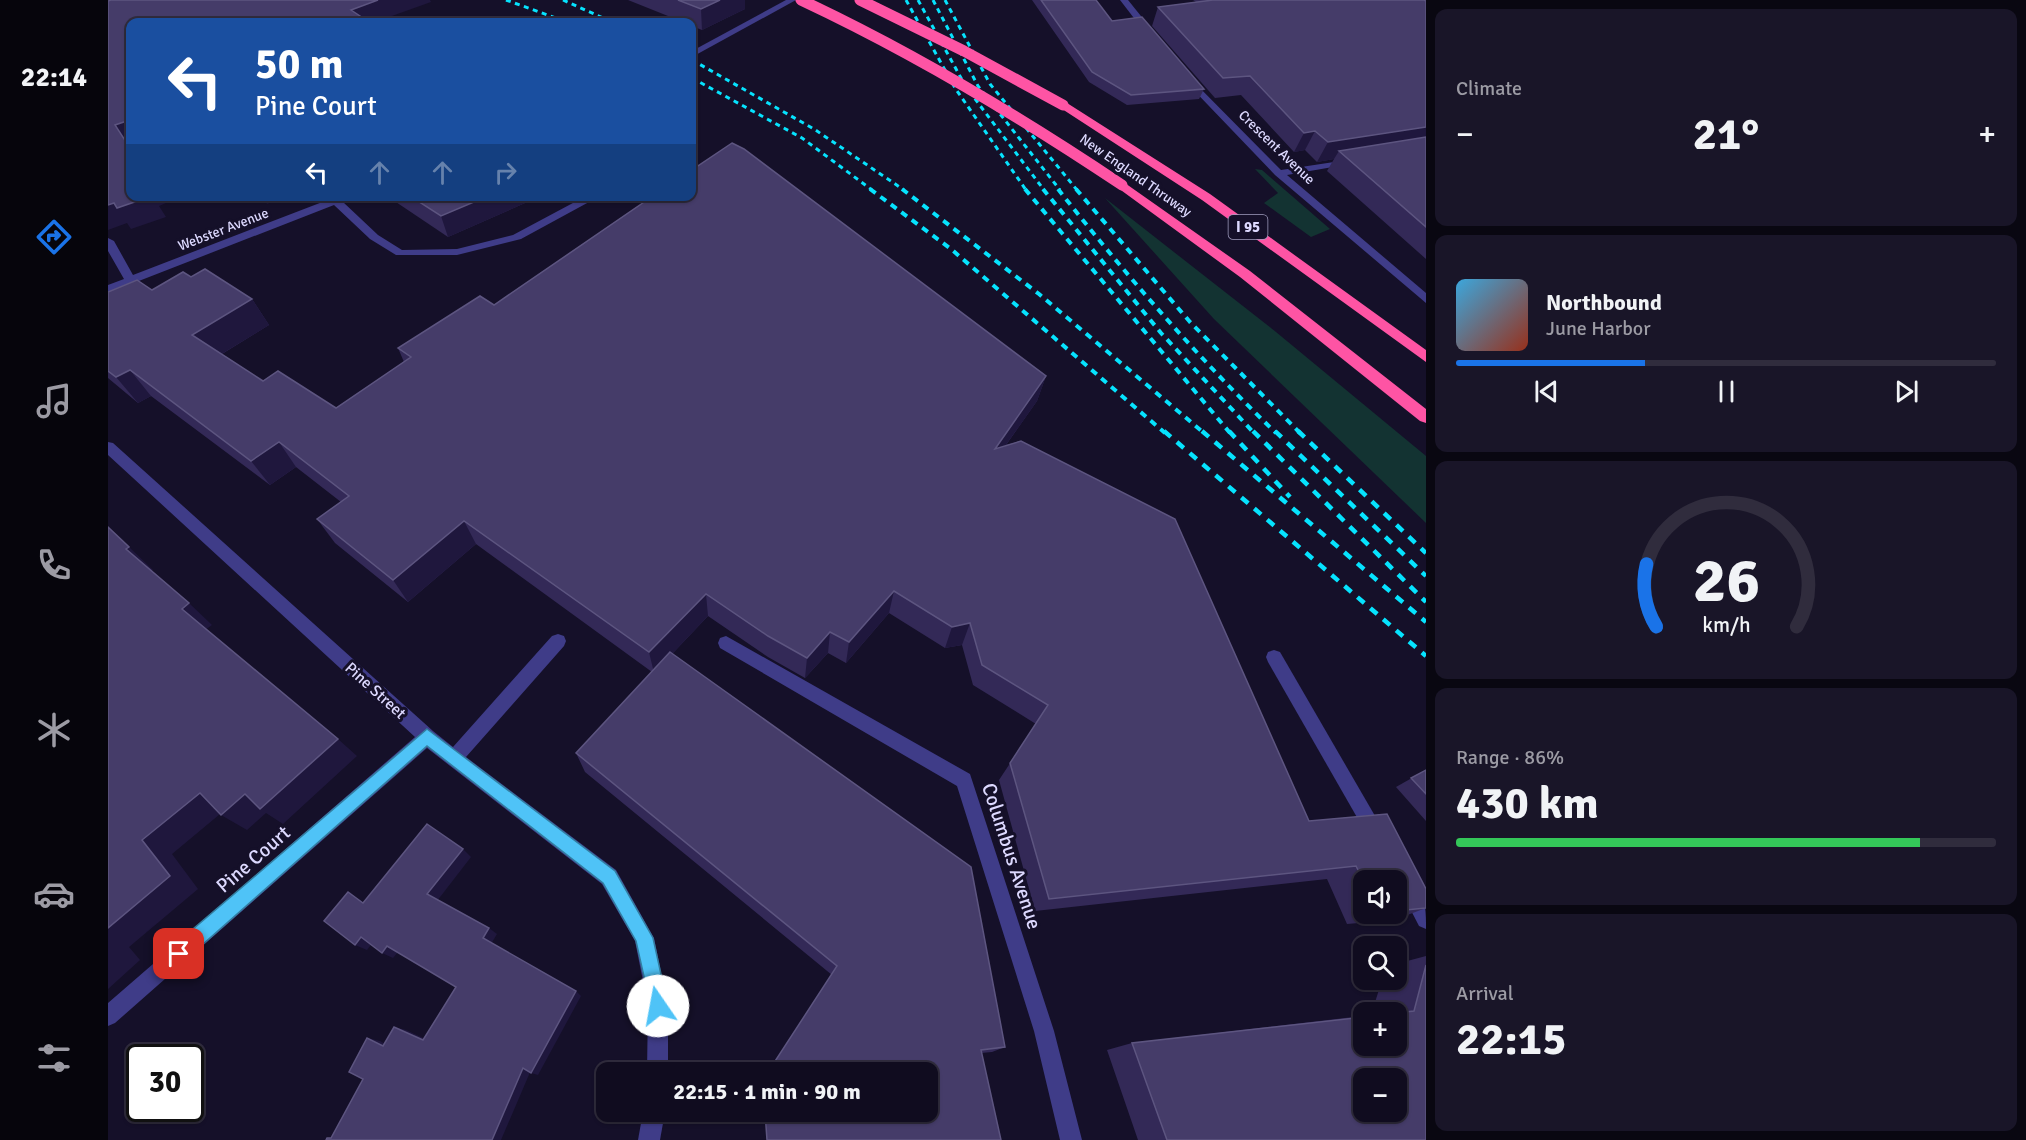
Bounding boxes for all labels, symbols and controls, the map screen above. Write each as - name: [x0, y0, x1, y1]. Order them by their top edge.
- text: 50 m: [255, 39, 344, 90]
- icon: left: [156, 42, 234, 120]
- text: 22:14: [21, 61, 87, 94]
- text: Climate: [1456, 76, 1522, 101]
- text: Pine Court: [255, 90, 377, 123]
- street label: Crescent Avenue: [1235, 107, 1318, 188]
- text: 21°: [1693, 107, 1759, 162]
- text: −: [1456, 114, 1474, 155]
- text: +: [1978, 114, 1996, 155]
- street label: New England Thruway: [1077, 130, 1195, 221]
- icon: left: [300, 156, 333, 189]
- icon: ahead: [363, 156, 396, 189]
- icon: ahead: [426, 156, 459, 189]
- icon: right: [489, 156, 522, 189]
- street label: Webster Avenue: [175, 204, 271, 255]
- road number: I 95: [1228, 215, 1268, 239]
- icon: directions: [33, 216, 75, 258]
- text: Northbound: [1546, 289, 1662, 316]
- text: June Harbor: [1546, 316, 1651, 341]
- icon: previous: [1530, 375, 1563, 408]
- icon: pause: [1710, 375, 1743, 408]
- icon: next: [1890, 375, 1923, 408]
- icon: music: [33, 380, 75, 422]
- text: 26: [1692, 542, 1760, 619]
- icon: phone: [33, 544, 75, 586]
- text: km/h: [1702, 612, 1750, 638]
- street label: Pine Street: [341, 658, 410, 724]
- icon: climate: [33, 709, 75, 751]
- text: Range · 86%: [1456, 745, 1564, 770]
- text: 430 km: [1456, 776, 1599, 831]
- street label: Columbus Avenue: [976, 780, 1047, 932]
- street label: Pine Court: [211, 820, 296, 898]
- map controls: [1353, 870, 1407, 1122]
- button: sound: [1353, 870, 1407, 924]
- icon: car: [33, 873, 75, 915]
- pin: [153, 928, 204, 979]
- button: search: [1353, 936, 1407, 990]
- icon: arrive: [162, 937, 195, 970]
- position arrow: [626, 974, 690, 1038]
- text: Arrival: [1456, 981, 1514, 1006]
- button: +: [1353, 1002, 1407, 1056]
- text: 22:15: [1456, 1012, 1566, 1067]
- icon: filters: [33, 1037, 75, 1079]
- speed limit sign: 30: [126, 1044, 204, 1122]
- button: −: [1353, 1068, 1407, 1122]
- text: 22:15 · 1 min · 90 m: [673, 1078, 861, 1105]

